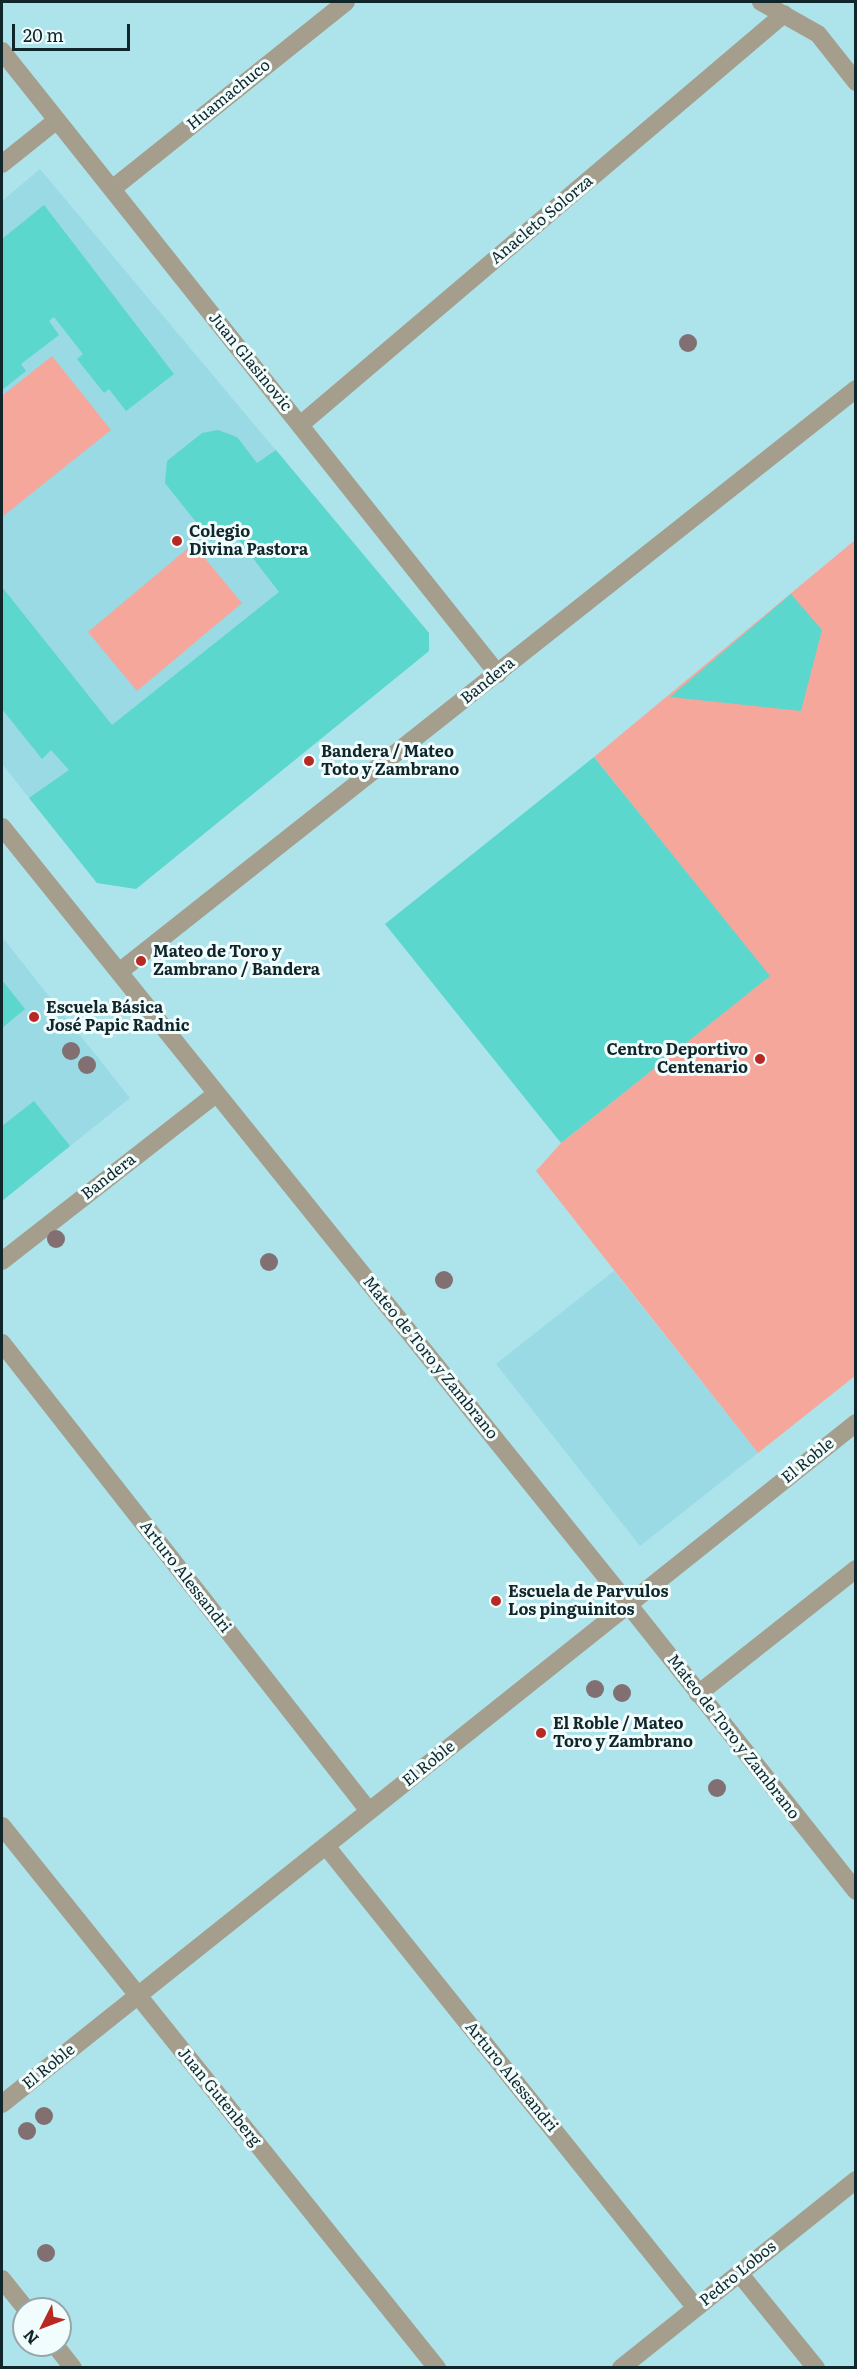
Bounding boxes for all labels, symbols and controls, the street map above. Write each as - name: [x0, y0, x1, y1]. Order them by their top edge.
- scale bar: [15, 12, 134, 50]
- text: 20 m: [23, 21, 64, 48]
- street label: Huamachuco: [184, 56, 274, 134]
- street label: Anacleto Solorza: [487, 172, 597, 268]
- street label: Juan Glasinovic: [204, 309, 296, 415]
- place label: Colegio Divina Pastora: [189, 522, 308, 560]
- marker: Colegio Divina Pastora: [170, 534, 184, 548]
- street label: Bandera: [457, 654, 519, 708]
- place label: Bandera / Mateo Toto y Zambrano: [321, 742, 459, 780]
- marker: Bandera / Mateo Toto y Zambrano: [302, 754, 316, 768]
- place label: Mateo de Toro y Zambrano / Bandera: [153, 942, 320, 980]
- marker: Mateo de Toro y Zambrano / Bandera: [134, 954, 148, 968]
- place label: Escuela Básica José Papic Radnic: [46, 998, 190, 1036]
- marker: Escuela Básica José Papic Radnic: [27, 1010, 41, 1024]
- place label: Centro Deportivo Centenario: [606, 1040, 748, 1078]
- marker: Centro Deportivo Centenario: [753, 1052, 767, 1066]
- street label: Bandera: [78, 1150, 140, 1204]
- street label: Mateo de Toro y Zambrano: [358, 1273, 502, 1443]
- street label: El Roble: [778, 1434, 838, 1488]
- street label: Arturo Alessandri: [135, 1517, 235, 1637]
- place label: Escuela de Parvulos Los pinguinitos: [508, 1582, 668, 1620]
- marker: Escuela de Parvulos Los pinguinitos: [489, 1594, 503, 1608]
- street label: Mateo de Toro y Zambrano: [663, 1651, 803, 1823]
- place label: El Roble / Mateo Toro y Zambrano: [553, 1714, 693, 1752]
- marker: El Roble / Mateo Toro y Zambrano: [534, 1726, 548, 1740]
- street label: El Roble: [399, 1737, 459, 1791]
- street label: Arturo Alessandri: [461, 2018, 561, 2136]
- street label: El Roble: [19, 2040, 79, 2094]
- street label: Juan Gutenberg: [173, 2044, 265, 2150]
- street label: Pedro Lobos: [696, 2237, 780, 2311]
- north arrow: [12, 2297, 72, 2357]
- text: N: [17, 2325, 44, 2351]

